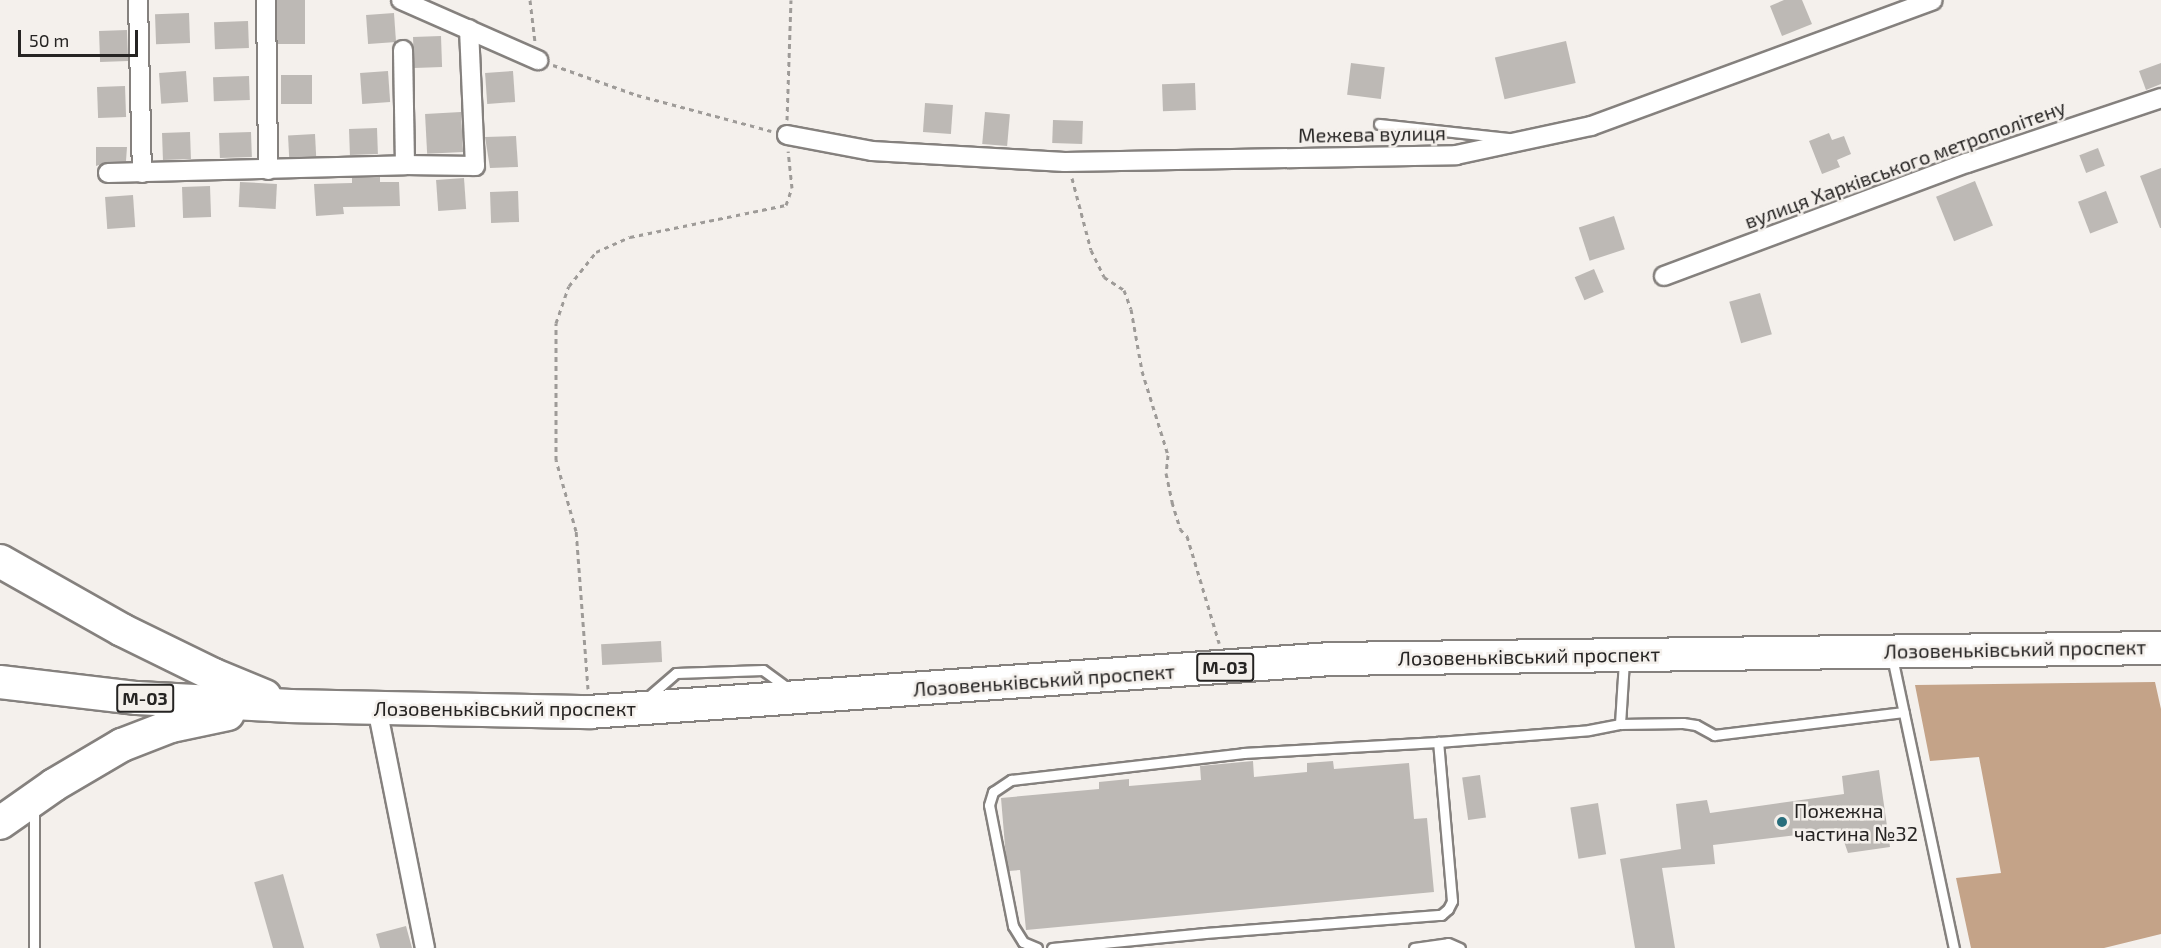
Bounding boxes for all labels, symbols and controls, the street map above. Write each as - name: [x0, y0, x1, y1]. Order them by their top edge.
- scale bar: [21, 18, 141, 56]
- text: 50 m: [29, 29, 69, 51]
- street label: вулиця Харківського метрополітену: [1741, 95, 2069, 233]
- street label: Межева вулиця: [1298, 121, 1446, 147]
- street label: Лозовеньківський проспект: [1884, 635, 2146, 663]
- street label: Лозовеньківський проспект: [1398, 642, 1660, 670]
- road number: М-03: [1195, 652, 1255, 682]
- street label: Лозовеньківський проспект: [912, 659, 1176, 701]
- road number: М-03: [115, 683, 175, 713]
- street label: Лозовеньківський проспект: [374, 696, 636, 720]
- place label: Пожежна частина №32: [1794, 798, 1918, 845]
- marker: Пожежна частина №32: [1775, 815, 1789, 829]

